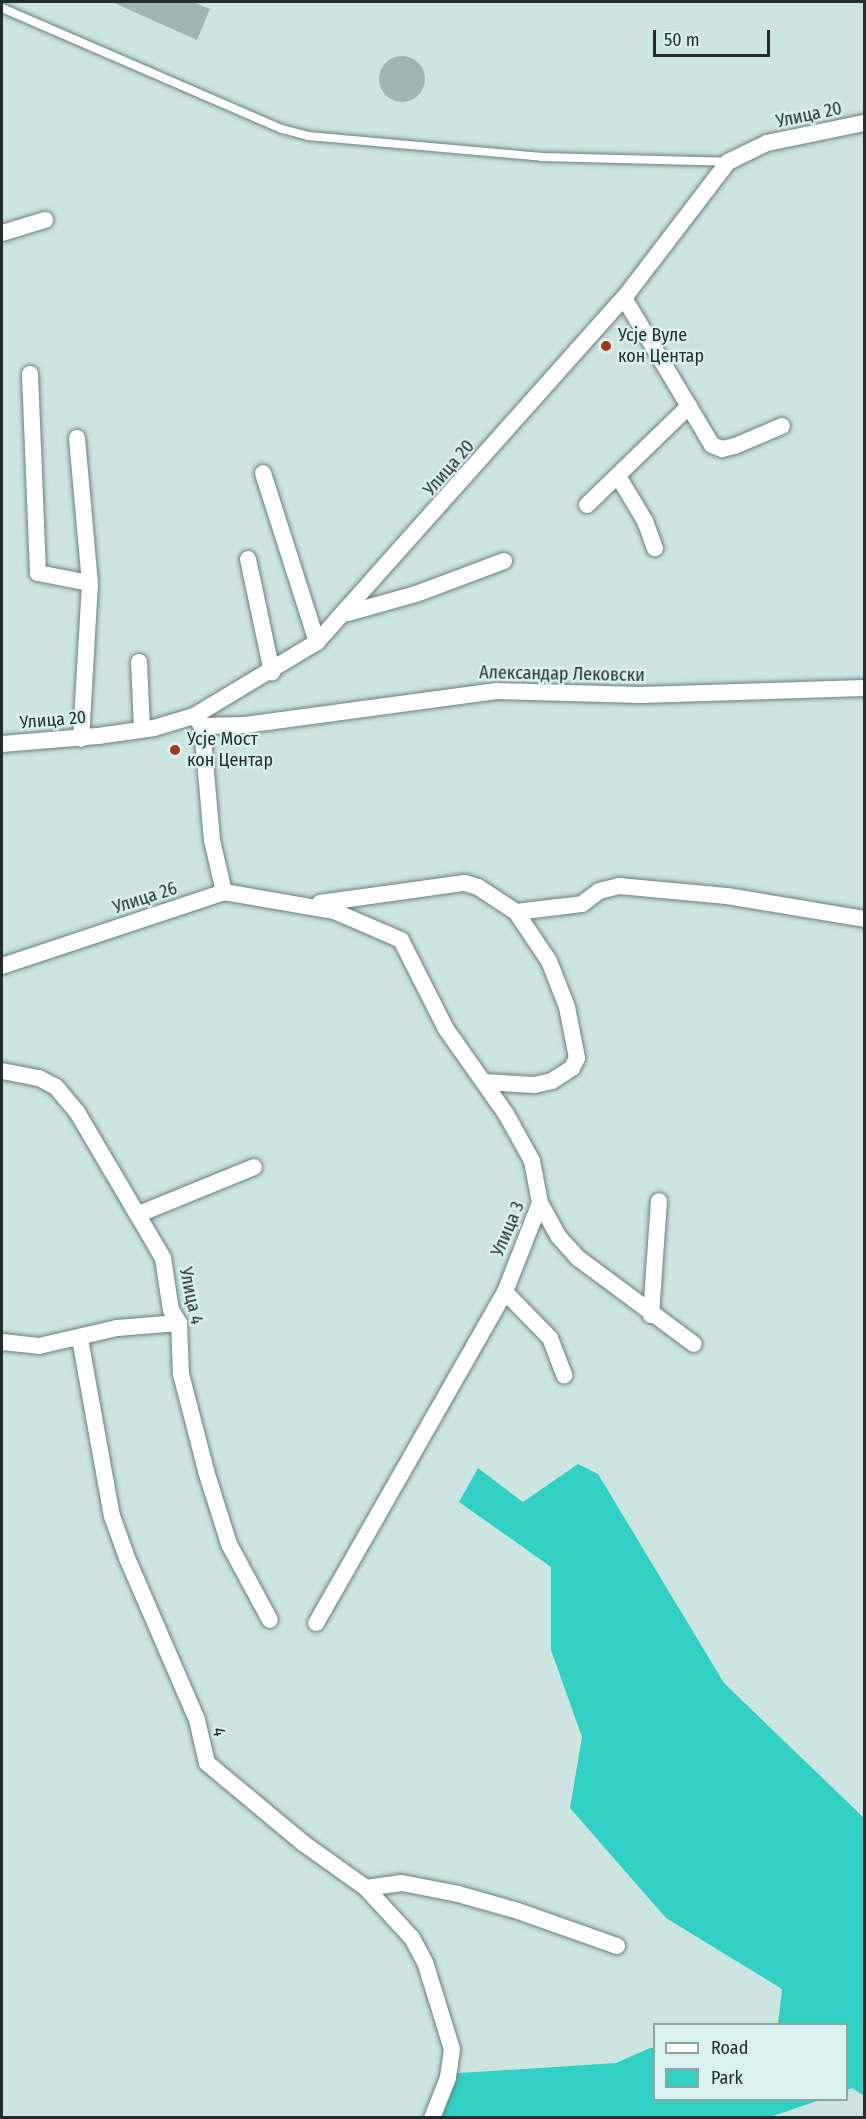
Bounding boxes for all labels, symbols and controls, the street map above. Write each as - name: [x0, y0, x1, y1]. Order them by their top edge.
- scale bar: [656, 18, 773, 56]
- text: 50 m: [664, 29, 700, 51]
- street label: Улица 20: [774, 98, 844, 132]
- place label: Усје Вуле кон Центар: [618, 325, 704, 368]
- marker: Усје Вуле кон Центар: [599, 339, 613, 353]
- street label: Улица 20: [419, 436, 479, 500]
- street label: Александар Лековски: [479, 662, 645, 686]
- street label: Улица 20: [19, 706, 87, 734]
- place label: Усје Мост кон Центар: [187, 729, 273, 771]
- marker: Усје Мост кон Центар: [168, 743, 182, 757]
- street label: Улица 26: [110, 877, 180, 919]
- street label: Улица 3: [487, 1198, 529, 1260]
- street label: Улица 4: [174, 1265, 208, 1327]
- street label: 4: [208, 1726, 230, 1738]
- legend: [653, 2023, 848, 2101]
- text: Road: [711, 2037, 748, 2059]
- text: Park: [711, 2067, 743, 2089]

